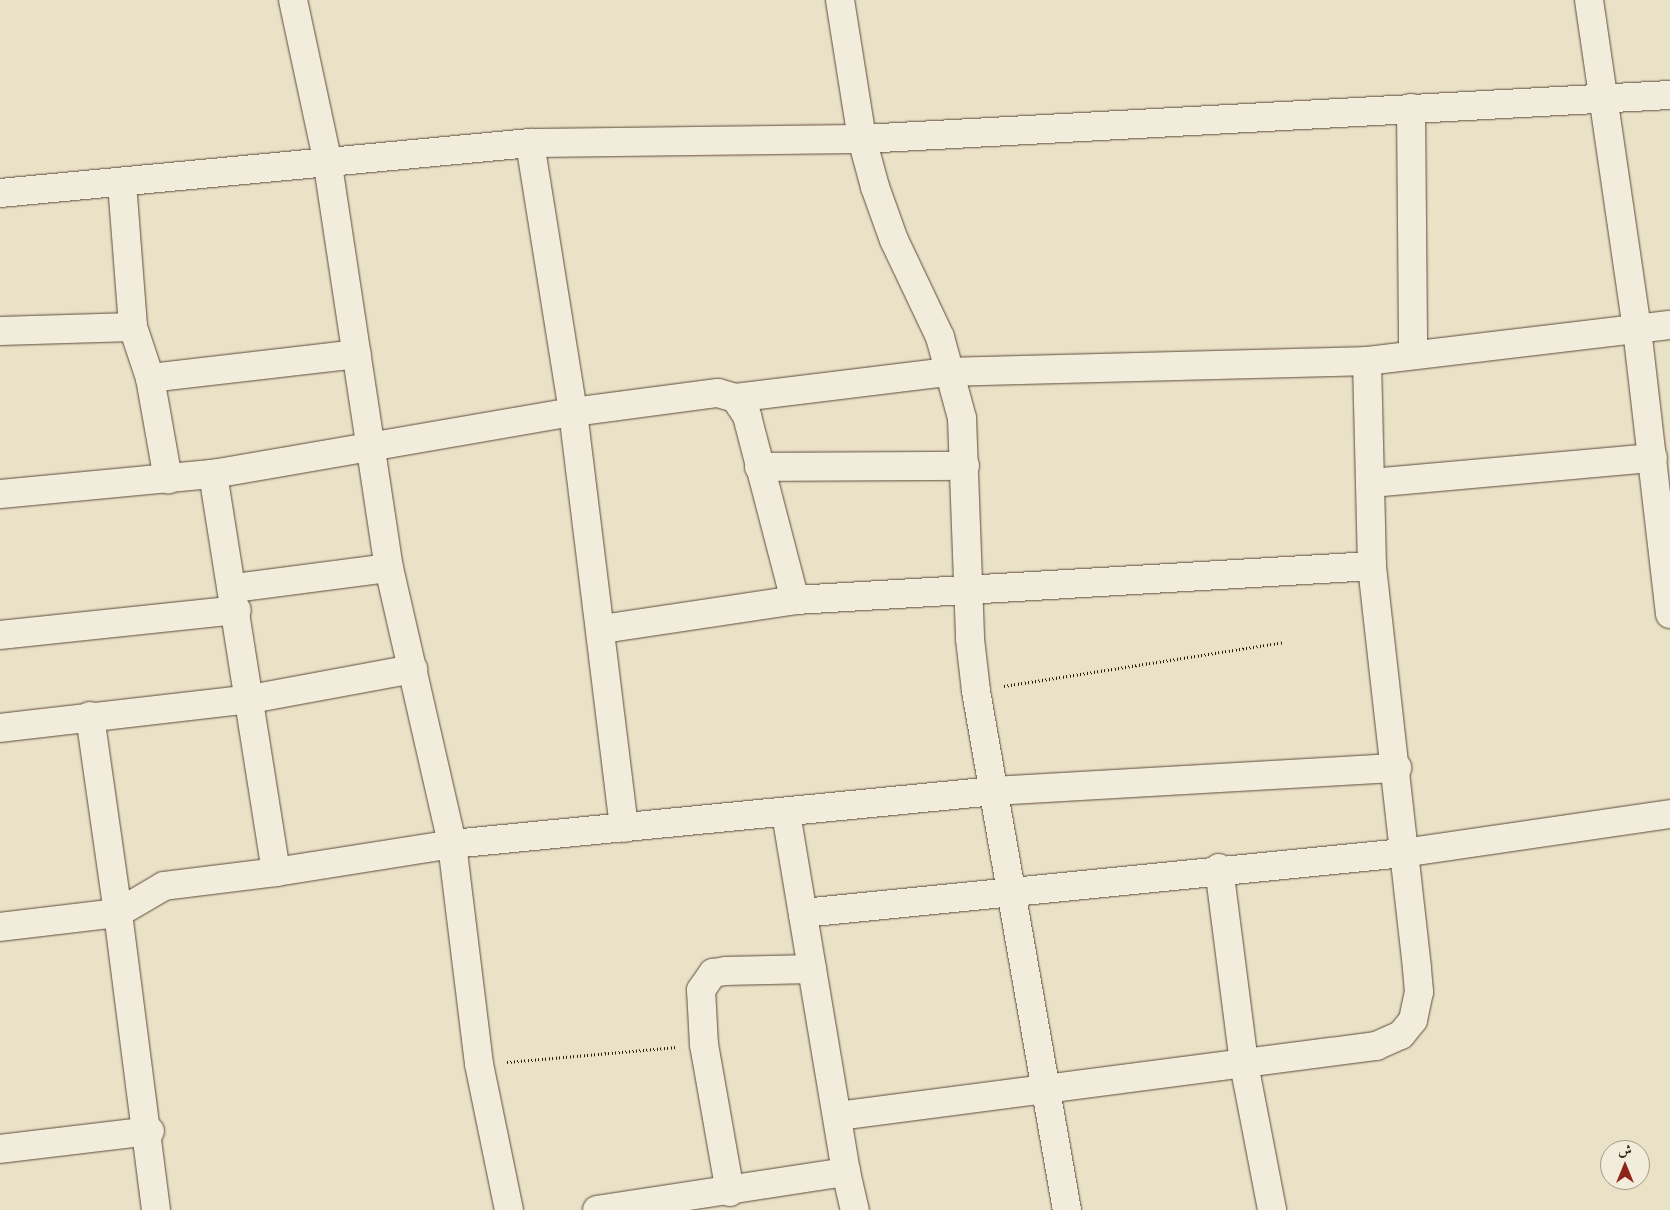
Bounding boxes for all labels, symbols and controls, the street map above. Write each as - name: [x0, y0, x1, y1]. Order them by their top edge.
- north arrow: [1600, 1140, 1650, 1190]
- text: ش: [1618, 1142, 1632, 1160]

